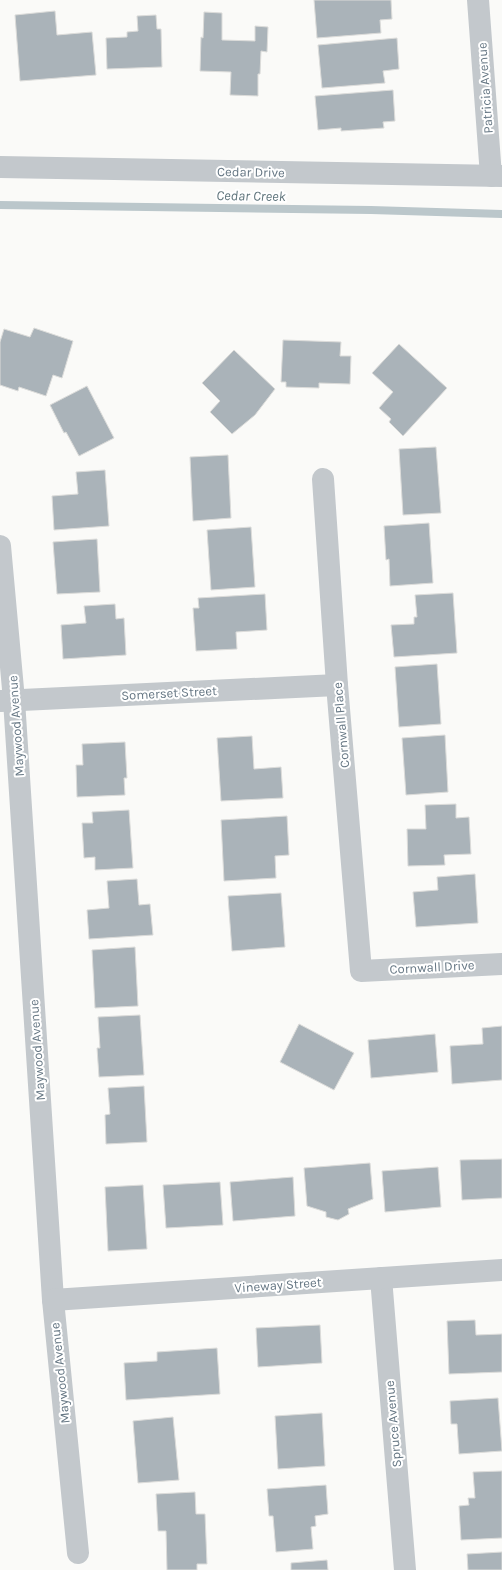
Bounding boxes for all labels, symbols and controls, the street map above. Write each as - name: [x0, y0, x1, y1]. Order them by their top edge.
- street label: Patricia Avenue: [474, 42, 496, 134]
- street label: Cedar Drive: [217, 164, 285, 180]
- water label: Cedar Creek: [216, 187, 287, 205]
- street label: Maywood Avenue: [5, 675, 27, 777]
- street label: Cornwall Place: [330, 681, 352, 768]
- street label: Somerset Street: [121, 683, 217, 703]
- street label: Cornwall Drive: [389, 957, 475, 977]
- street label: Maywood Avenue: [26, 999, 48, 1101]
- street label: Vineway Street: [234, 1274, 322, 1296]
- street label: Maywood Avenue: [47, 1321, 73, 1424]
- street label: Spruce Avenue: [382, 1380, 404, 1468]

